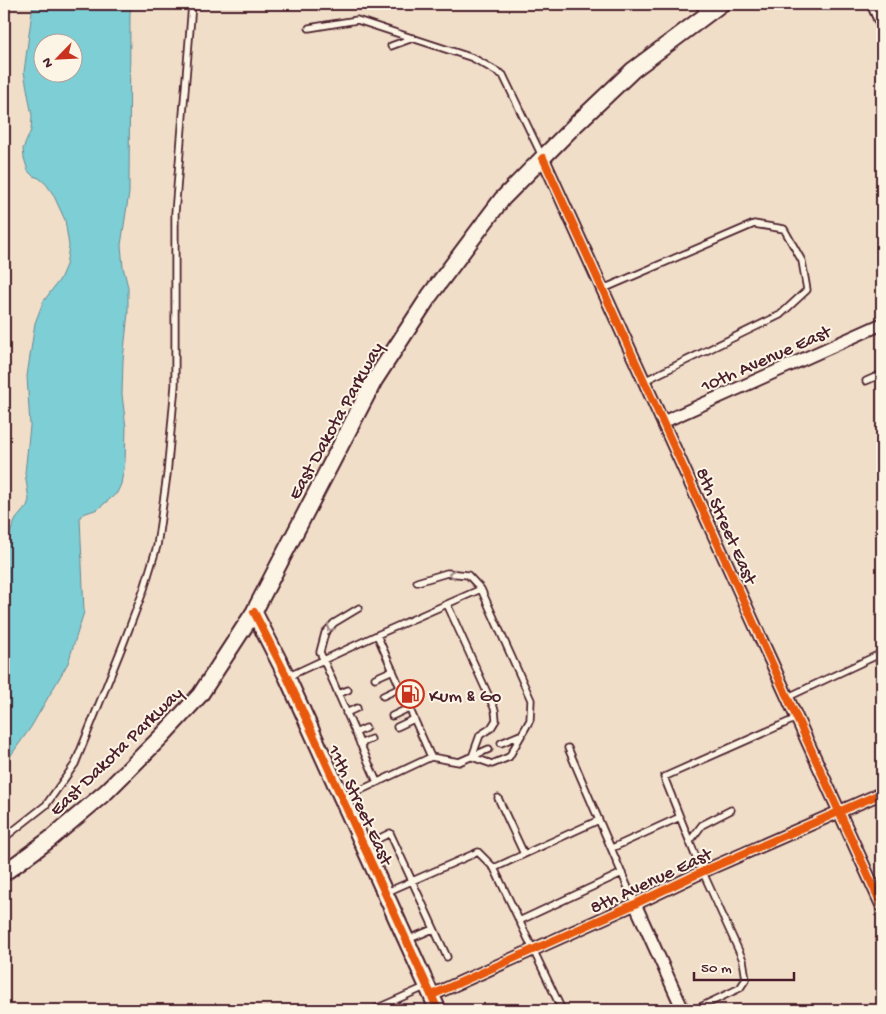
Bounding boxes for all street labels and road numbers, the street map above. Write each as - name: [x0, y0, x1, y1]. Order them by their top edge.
- street label: 10th Avenue East: [697, 320, 837, 400]
- street label: East Dakota Parkway: [284, 338, 390, 504]
- street label: 8th Street East: [689, 465, 762, 590]
- street label: East Dakota Parkway: [46, 682, 189, 822]
- street label: 11th Street East: [320, 741, 398, 871]
- street label: 8th Avenue East: [587, 843, 718, 920]

